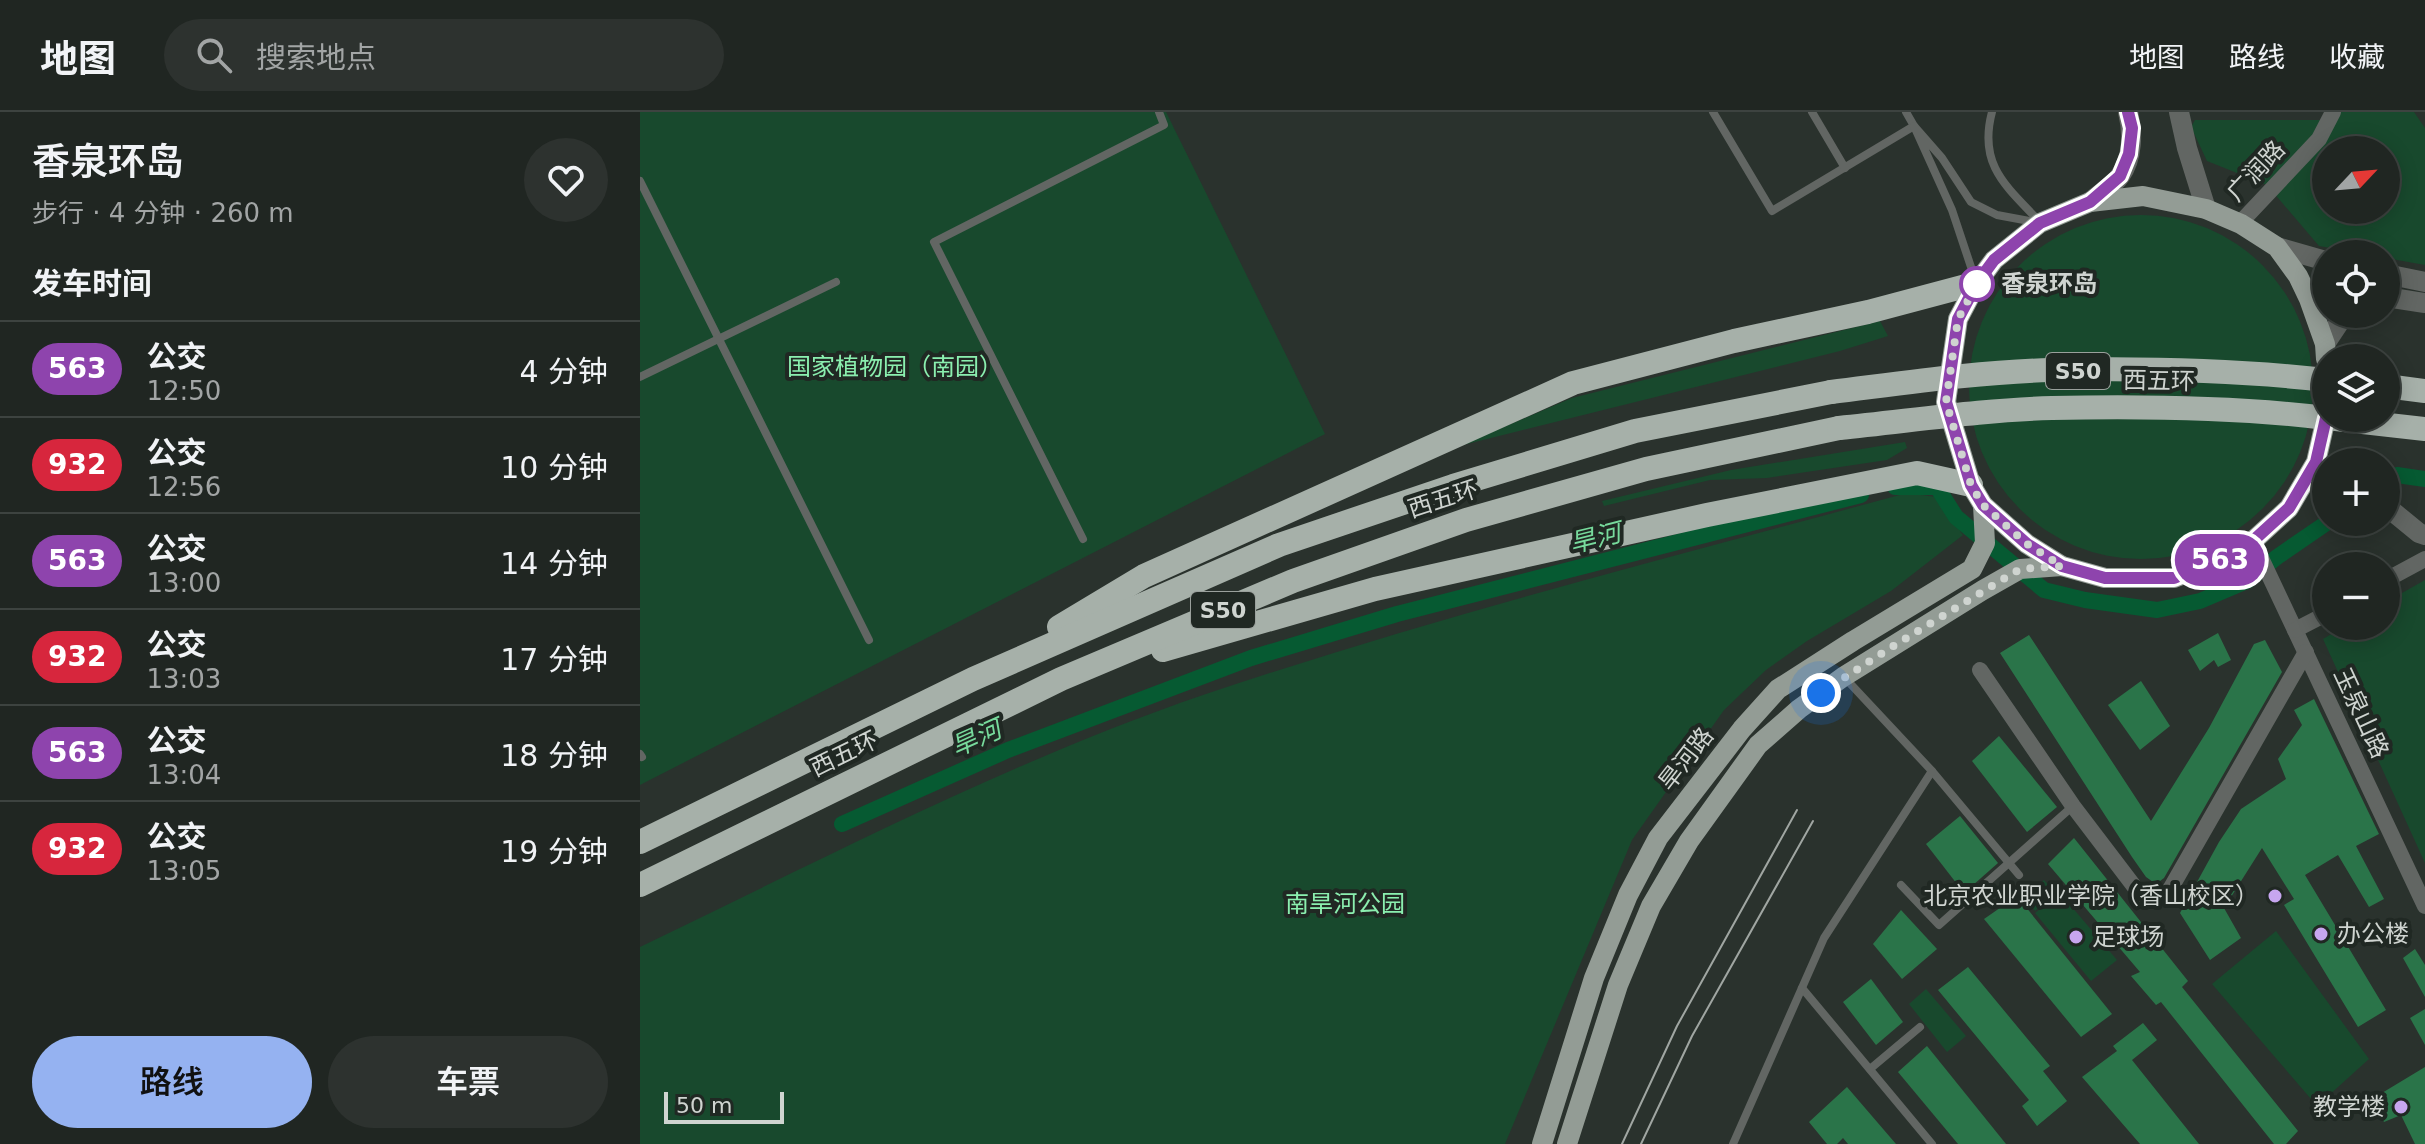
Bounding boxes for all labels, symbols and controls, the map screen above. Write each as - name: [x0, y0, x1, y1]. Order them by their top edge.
- search box: [164, 19, 724, 91]
- icon: search: [192, 33, 236, 77]
- text: 地图: [40, 37, 116, 81]
- text: 搜索地点: [256, 40, 376, 75]
- text: 地图: [2129, 41, 2185, 74]
- text: 路线: [2229, 41, 2285, 74]
- text: 收藏: [2329, 41, 2385, 74]
- street label: 广润路: [2221, 135, 2291, 207]
- north arrow: [2312, 136, 2400, 224]
- map controls: [2312, 136, 2400, 640]
- button: heart: [524, 138, 608, 222]
- text: 香泉环岛: [32, 140, 184, 184]
- text: 步行 · 4 分钟 · 260 m: [32, 198, 294, 228]
- button: locate: [2312, 240, 2400, 328]
- text: 发车时间: [32, 266, 152, 301]
- marker: 香泉环岛: [1960, 267, 1994, 301]
- place label: 香泉环岛: [2001, 270, 2097, 298]
- text: 公交: [146, 339, 206, 374]
- button: layers: [2312, 344, 2400, 432]
- text: 563: [48, 352, 106, 385]
- park label: 国家植物园（南园）: [787, 353, 1003, 381]
- road number: S50: [2046, 353, 2110, 389]
- text: 4 分钟: [519, 354, 608, 389]
- street label: 西五环: [2123, 366, 2195, 396]
- text: 12:50: [146, 376, 221, 406]
- text: 公交: [146, 435, 206, 470]
- text: 932: [48, 448, 106, 481]
- button: +: [2312, 448, 2400, 536]
- text: 10 分钟: [500, 450, 608, 485]
- text: 12:56: [146, 472, 221, 502]
- street label: 西五环: [1404, 475, 1482, 523]
- water label: 旱河: [1566, 516, 1629, 559]
- text: 公交: [146, 531, 206, 566]
- line badge: 563: [2174, 534, 2266, 586]
- text: 563: [2191, 543, 2249, 576]
- text: 563: [48, 544, 106, 577]
- text: 14 分钟: [500, 546, 608, 581]
- button: −: [2312, 552, 2400, 640]
- text: 13:00: [146, 568, 221, 598]
- road number: S50: [1191, 592, 1255, 628]
- text: 公交: [146, 627, 206, 662]
- text: 932: [48, 640, 106, 673]
- text: 17 分钟: [500, 642, 608, 677]
- text: 13:03: [146, 664, 221, 694]
- street label: 玉泉山路: [2328, 664, 2394, 762]
- your location: [1801, 673, 1841, 713]
- water label: 旱河: [946, 712, 1010, 762]
- street label: 旱河路: [1653, 722, 1719, 796]
- text: 公交: [146, 723, 206, 758]
- street label: 西五环: [806, 726, 882, 782]
- text: 563: [48, 736, 106, 769]
- text: 18 分钟: [500, 738, 608, 773]
- text: 13:04: [146, 760, 221, 790]
- text: 公交: [146, 819, 206, 854]
- text: 932: [48, 832, 106, 865]
- text: 19 分钟: [500, 834, 608, 869]
- text: 13:05: [146, 856, 221, 886]
- place label: 北京农业职业学院（香山校区）: [1923, 882, 2259, 910]
- marker: 北京农业职业学院（香山校区）: [2266, 887, 2284, 905]
- park label: 南旱河公园: [1285, 890, 1405, 918]
- place label: 办公楼: [2337, 920, 2409, 948]
- place label: 足球场: [2092, 923, 2164, 951]
- marker: 办公楼: [2312, 925, 2330, 943]
- marker: 足球场: [2067, 928, 2085, 946]
- button: 路线: [32, 1036, 312, 1128]
- button: 车票: [328, 1036, 608, 1128]
- scale bar: [664, 1088, 784, 1124]
- text: 50 m: [676, 1093, 732, 1118]
- place label: 教学楼: [2313, 1093, 2385, 1121]
- marker: 教学楼: [2392, 1098, 2410, 1116]

